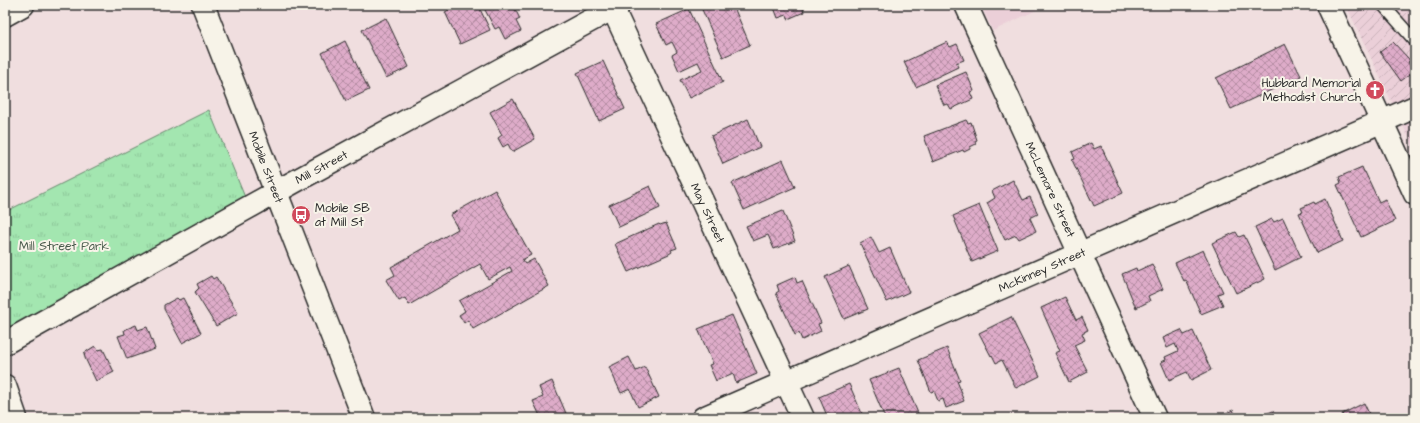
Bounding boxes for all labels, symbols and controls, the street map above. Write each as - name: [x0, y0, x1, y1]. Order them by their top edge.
- place label: Hubbard Memorial Methodist Church: [1262, 75, 1361, 106]
- church icon: Hubbard Memorial Methodist Church: [1364, 79, 1386, 101]
- street label: Mobile Street: [245, 129, 288, 206]
- street label: McLemore Street: [1021, 139, 1080, 240]
- street label: Mill Street: [292, 146, 351, 188]
- street label: May Street: [686, 180, 729, 246]
- place label: Mobile SB at Mill St: [315, 200, 370, 231]
- bus stop icon: Mobile SB at Mill St: [290, 204, 312, 226]
- park label: Mill Street Park: [19, 238, 110, 255]
- street label: McKinney Street: [996, 243, 1088, 296]

